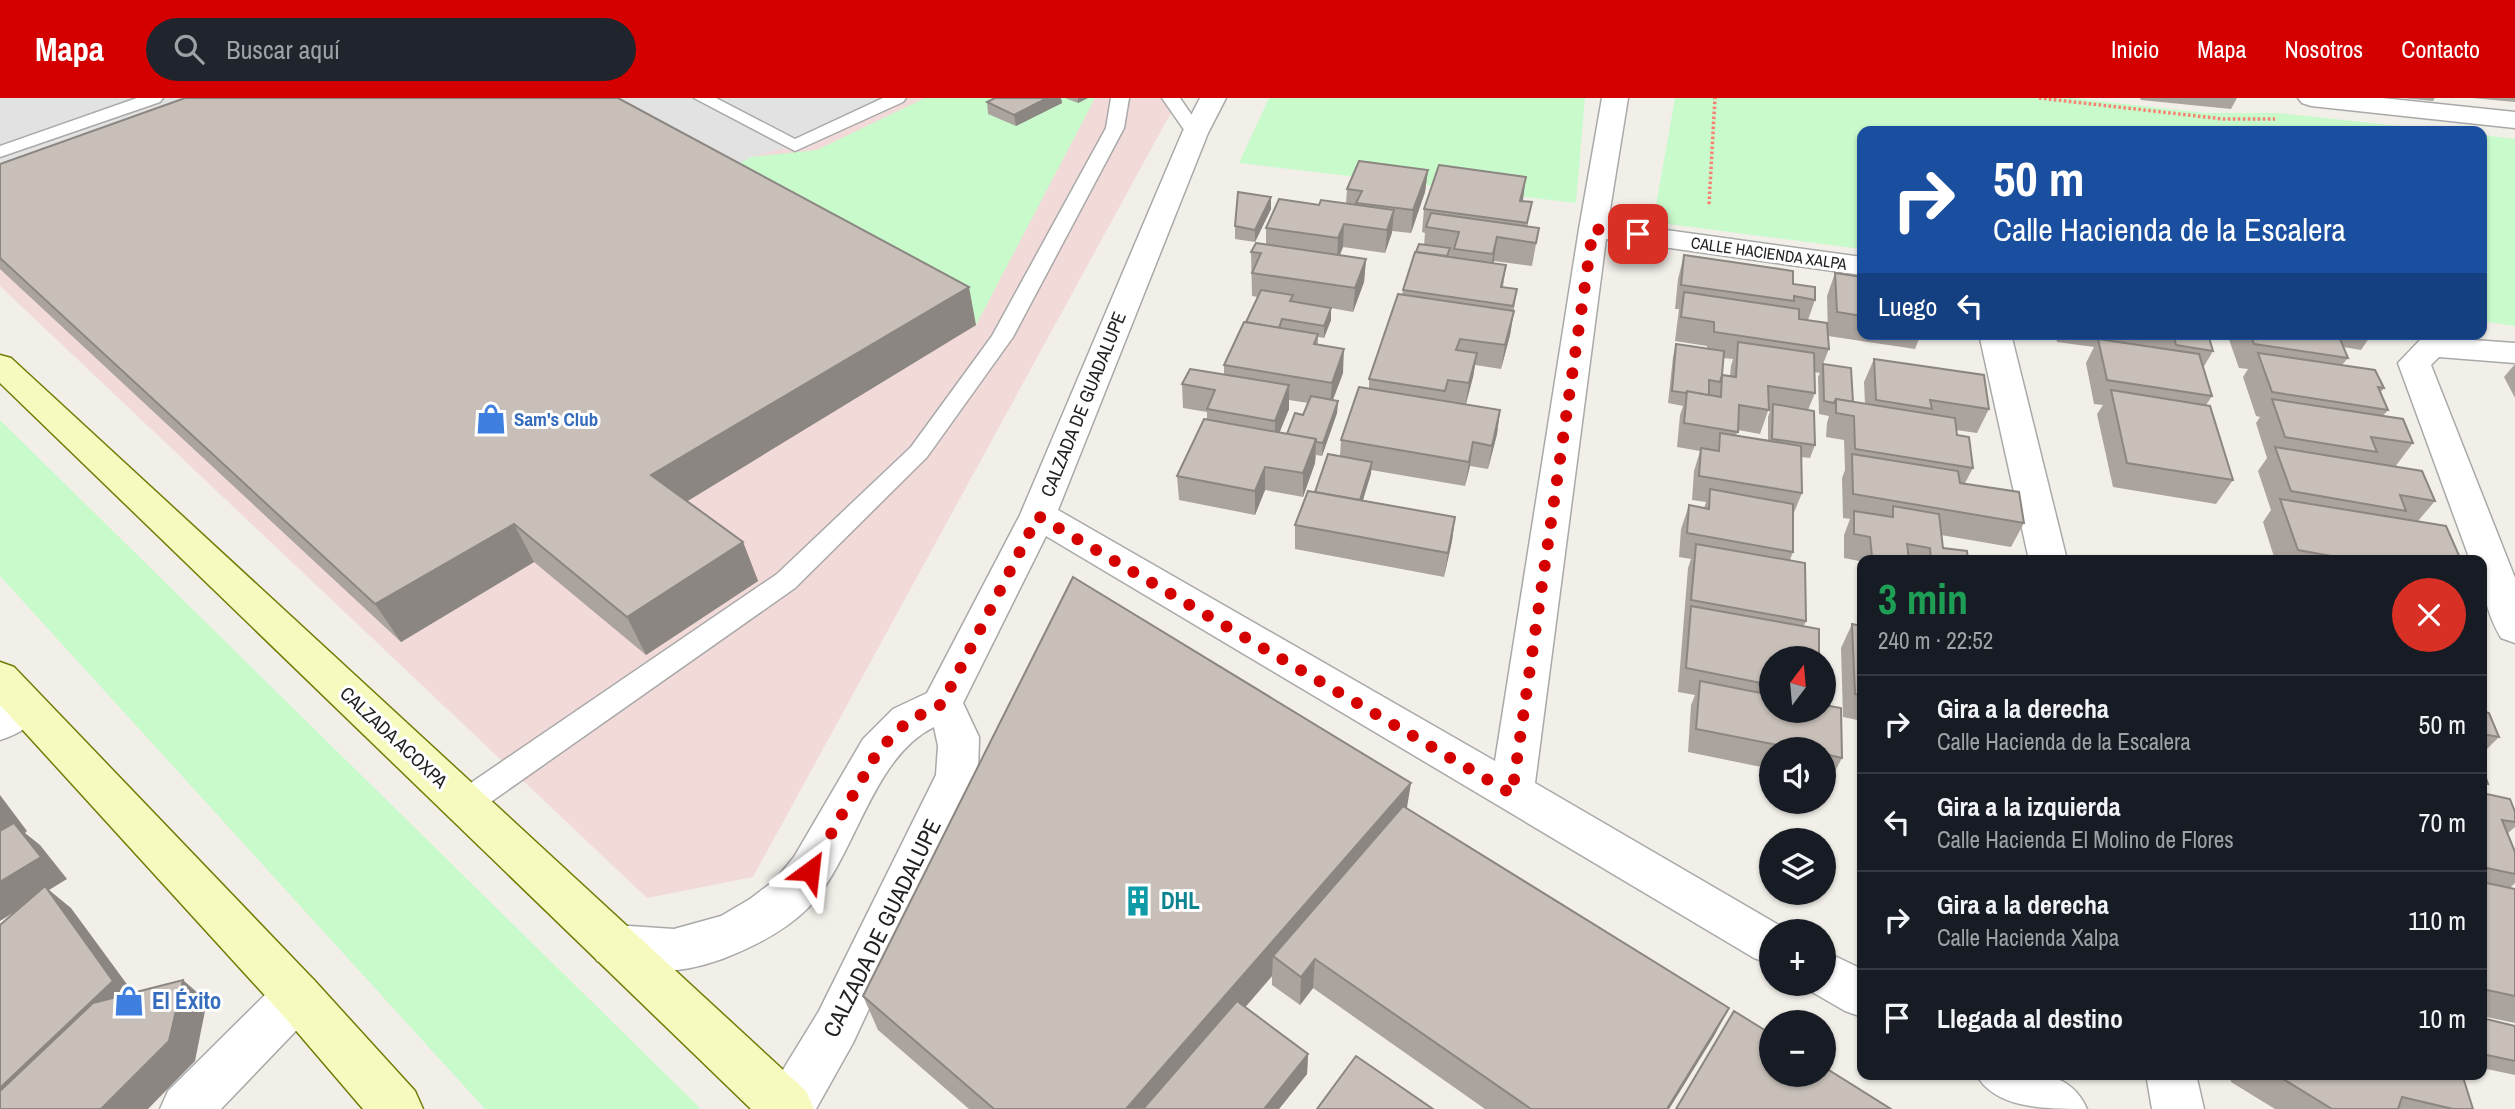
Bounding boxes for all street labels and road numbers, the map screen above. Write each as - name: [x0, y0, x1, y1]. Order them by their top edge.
- street label: CALLE HACIENDA XALPA: [1690, 231, 1849, 275]
- street label: CALZADA DE GUADALUPE: [1034, 308, 1132, 500]
- street label: CALZADA ACOXPA: [335, 680, 454, 794]
- street label: CALZADA DE GUADALUPE: [815, 814, 948, 1042]

